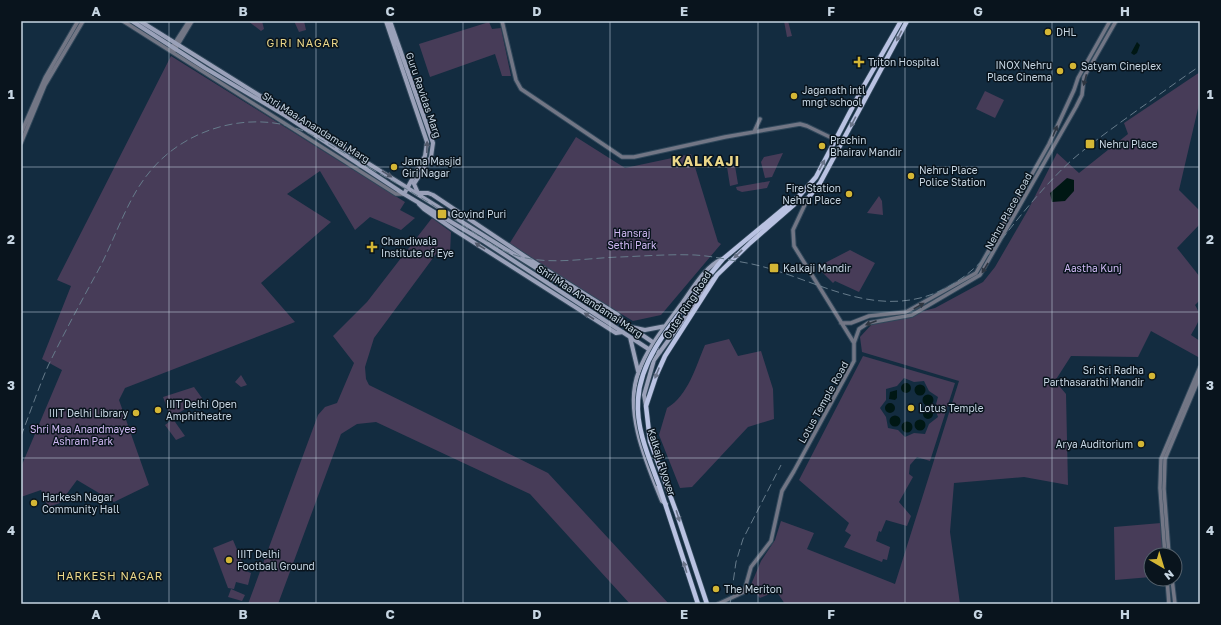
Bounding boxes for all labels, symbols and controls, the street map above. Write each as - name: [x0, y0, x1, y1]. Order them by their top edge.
- text: A: [91, 3, 101, 19]
- text: B: [238, 3, 248, 19]
- text: C: [385, 3, 395, 19]
- text: D: [532, 3, 542, 19]
- text: E: [680, 3, 688, 19]
- text: F: [827, 3, 835, 19]
- text: G: [973, 3, 983, 19]
- text: H: [1120, 3, 1130, 19]
- place label: DHL: [1056, 26, 1077, 38]
- marker: DHL: [1043, 27, 1053, 37]
- one-way arrow: [896, 30, 903, 42]
- district label: GIRI NAGAR: [267, 36, 339, 49]
- street label: Guru Ravidas Marg: [404, 51, 444, 139]
- marker: Triton Hospital: [853, 56, 865, 68]
- place label: Triton Hospital: [868, 56, 939, 68]
- place label: INOX Nehru Place Cinema: [987, 59, 1052, 83]
- place label: Satyam Cineplex: [1081, 60, 1162, 72]
- marker: Satyam Cineplex: [1068, 61, 1078, 71]
- marker: INOX Nehru Place Cinema: [1055, 66, 1065, 76]
- one-way arrow: [1082, 75, 1088, 87]
- place label: Jaganath intl mngt school: [802, 84, 865, 108]
- text: 1: [8, 86, 15, 102]
- text: 1: [1207, 86, 1214, 102]
- street label: Shri Maa Anandamai Marg: [260, 89, 372, 165]
- marker: Jaganath intl mngt school: [789, 91, 799, 101]
- one-way arrow: [850, 116, 856, 128]
- one-way arrow: [1052, 125, 1058, 137]
- place label: Prachin Bhairav Mandir: [830, 134, 902, 158]
- marker: Nehru Place: [1084, 138, 1096, 150]
- place label: Nehru Place: [1099, 138, 1158, 150]
- one-way arrow: [423, 141, 430, 153]
- marker: Prachin Bhairav Mandir: [817, 141, 827, 151]
- district label: KALKAJI: [672, 152, 740, 169]
- place label: Jama Masjid Giri Nagar: [402, 155, 461, 179]
- one-way arrow: [819, 159, 825, 171]
- marker: Jama Masjid Giri Nagar: [389, 162, 399, 172]
- place label: Nehru Place Police Station: [919, 164, 986, 188]
- one-way arrow: [382, 170, 392, 178]
- marker: Nehru Place Police Station: [906, 171, 916, 181]
- street label: Nehru Place Road: [982, 171, 1034, 251]
- place label: Fire Station Nehru Place: [782, 182, 841, 206]
- marker: Fire Station Nehru Place: [844, 189, 854, 199]
- marker: Govind Puri: [436, 208, 448, 220]
- place label: Govind Puri: [451, 208, 506, 220]
- park label: Hansraj Sethi Park: [607, 227, 657, 251]
- text: 2: [7, 231, 15, 247]
- text: 2: [1206, 231, 1214, 247]
- place label: Chandiwala Institute of Eye: [381, 235, 454, 259]
- marker: Chandiwala Institute of Eye: [366, 241, 378, 253]
- one-way arrow: [474, 242, 486, 249]
- one-way arrow: [733, 249, 743, 259]
- street label: Shri Maa Anandamai Marg: [535, 262, 645, 340]
- marker: Kalkaji Mandir: [768, 262, 780, 274]
- place label: Kalkaji Mandir: [783, 262, 851, 274]
- one-way arrow: [981, 262, 988, 274]
- park label: Aastha Kunj: [1064, 262, 1122, 274]
- street label: Outer Ring Road: [661, 269, 713, 341]
- one-way arrow: [913, 302, 925, 309]
- one-way arrow: [584, 312, 594, 320]
- one-way arrow: [864, 320, 876, 326]
- street label: Lotus Temple Road: [796, 359, 850, 445]
- place label: Sri Sri Radha Parthasarathi Mandir: [1043, 364, 1144, 388]
- one-way arrow: [654, 367, 660, 379]
- marker: Sri Sri Radha Parthasarathi Mandir: [1147, 371, 1157, 381]
- text: 3: [7, 377, 15, 393]
- text: 3: [1206, 377, 1214, 393]
- place label: IIIT Delhi Open Amphitheatre: [166, 398, 237, 422]
- place label: Lotus Temple: [919, 402, 984, 414]
- marker: Lotus Temple: [906, 403, 916, 413]
- marker: IIIT Delhi Open Amphitheatre: [153, 405, 163, 415]
- place label: IIIT Delhi Library: [49, 407, 128, 419]
- marker: IIIT Delhi Library: [131, 408, 141, 418]
- park label: Shri Maa Anandmayee Ashram Park: [30, 423, 136, 447]
- street label: Kalkaji Flyover: [645, 427, 679, 497]
- place label: Arya Auditorium: [1056, 438, 1133, 450]
- marker: Arya Auditorium: [1136, 439, 1146, 449]
- place label: Harkesh Nagar Community Hall: [42, 491, 119, 515]
- marker: Harkesh Nagar Community Hall: [29, 498, 39, 508]
- one-way arrow: [675, 511, 681, 523]
- text: 4: [7, 522, 15, 538]
- text: 4: [1206, 522, 1214, 538]
- north arrow: [1143, 547, 1183, 587]
- place label: IIIT Delhi Football Ground: [237, 548, 315, 572]
- marker: IIIT Delhi Football Ground: [224, 555, 234, 565]
- one-way arrow: [682, 561, 688, 573]
- text: N: [1162, 568, 1177, 583]
- district label: HARKESH NAGAR: [57, 569, 163, 582]
- place label: The Meriton: [724, 583, 782, 595]
- marker: The Meriton: [711, 584, 721, 594]
- text: A: [91, 606, 101, 622]
- text: B: [238, 606, 248, 622]
- text: C: [385, 606, 395, 622]
- text: D: [532, 606, 542, 622]
- text: E: [680, 606, 688, 622]
- text: F: [827, 606, 835, 622]
- text: G: [973, 606, 983, 622]
- text: H: [1120, 606, 1130, 622]

